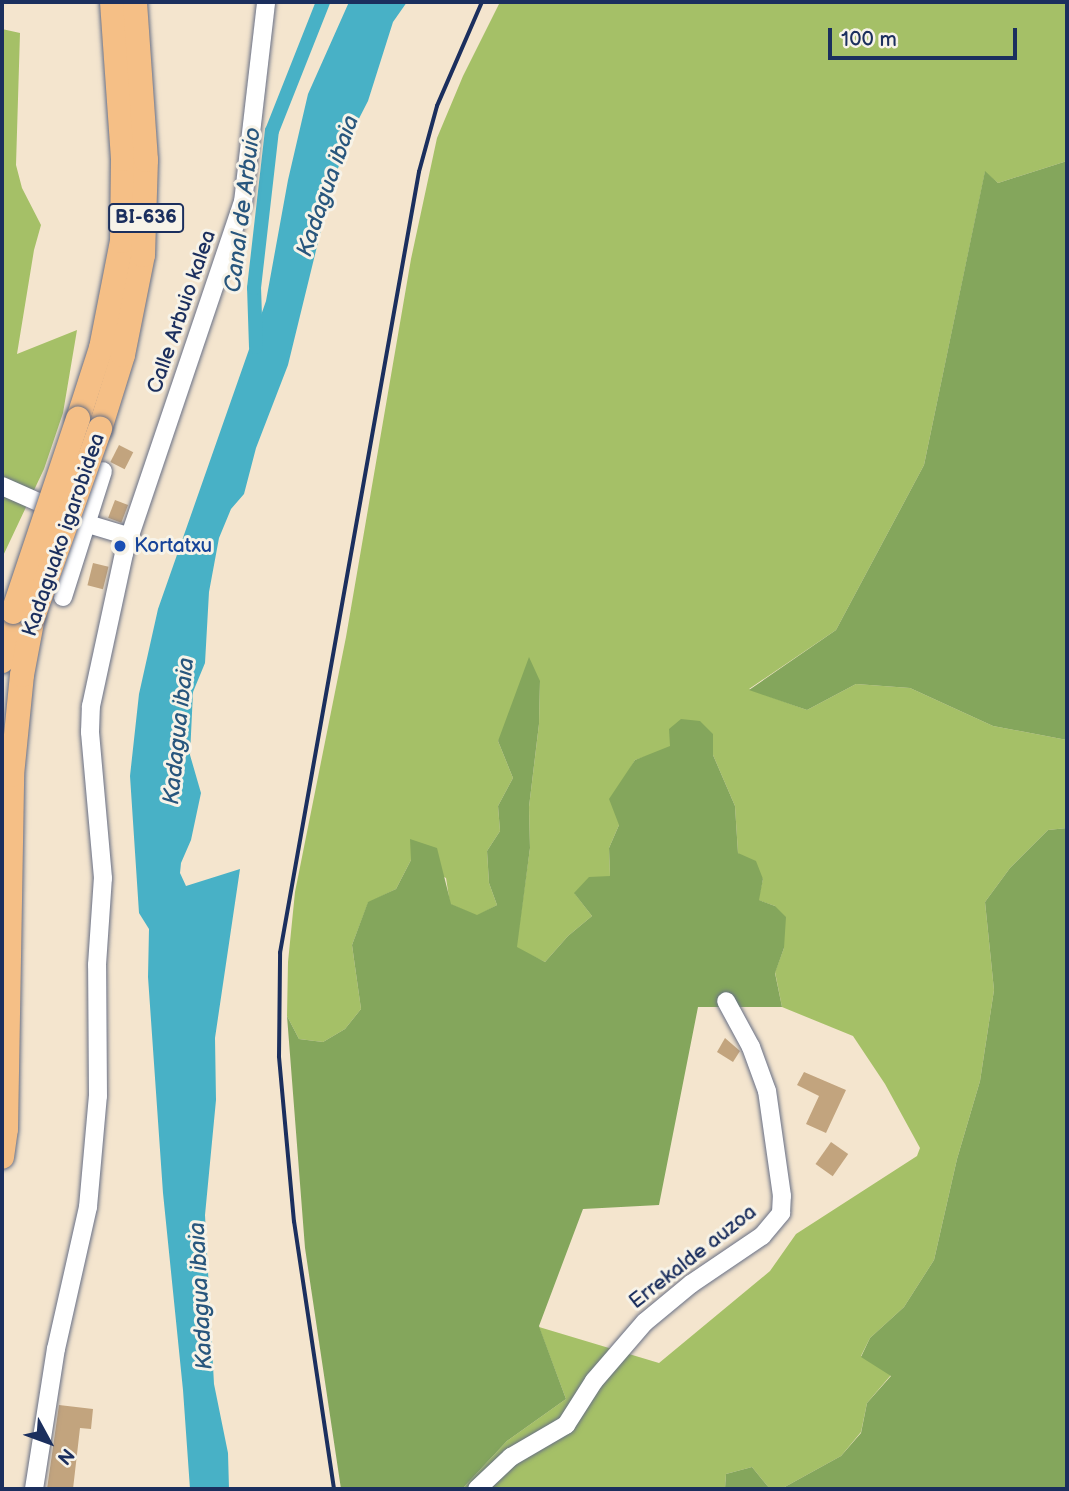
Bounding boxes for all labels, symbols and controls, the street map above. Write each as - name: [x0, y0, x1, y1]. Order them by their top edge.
- scale bar: [831, 14, 1020, 58]
- text: 100 m: [841, 27, 897, 52]
- water label: Kadagua ibaia: [291, 112, 365, 260]
- water label: Canal de Arbuio: [219, 126, 267, 294]
- road number: BI-636: [108, 202, 184, 233]
- street label: Calle Arbuio kalea: [142, 227, 222, 397]
- street label: Kadaguako igarobidea: [17, 430, 111, 640]
- place label: Kortatxu: [134, 533, 212, 559]
- marker: Kortatxu: [112, 538, 128, 554]
- water label: Kadagua ibaia: [158, 656, 200, 806]
- street label: Errekalde auzoa: [624, 1199, 762, 1315]
- water label: Kadagua ibaia: [183, 1221, 219, 1371]
- north arrow: [14, 1407, 84, 1477]
- text: N: [52, 1443, 79, 1469]

